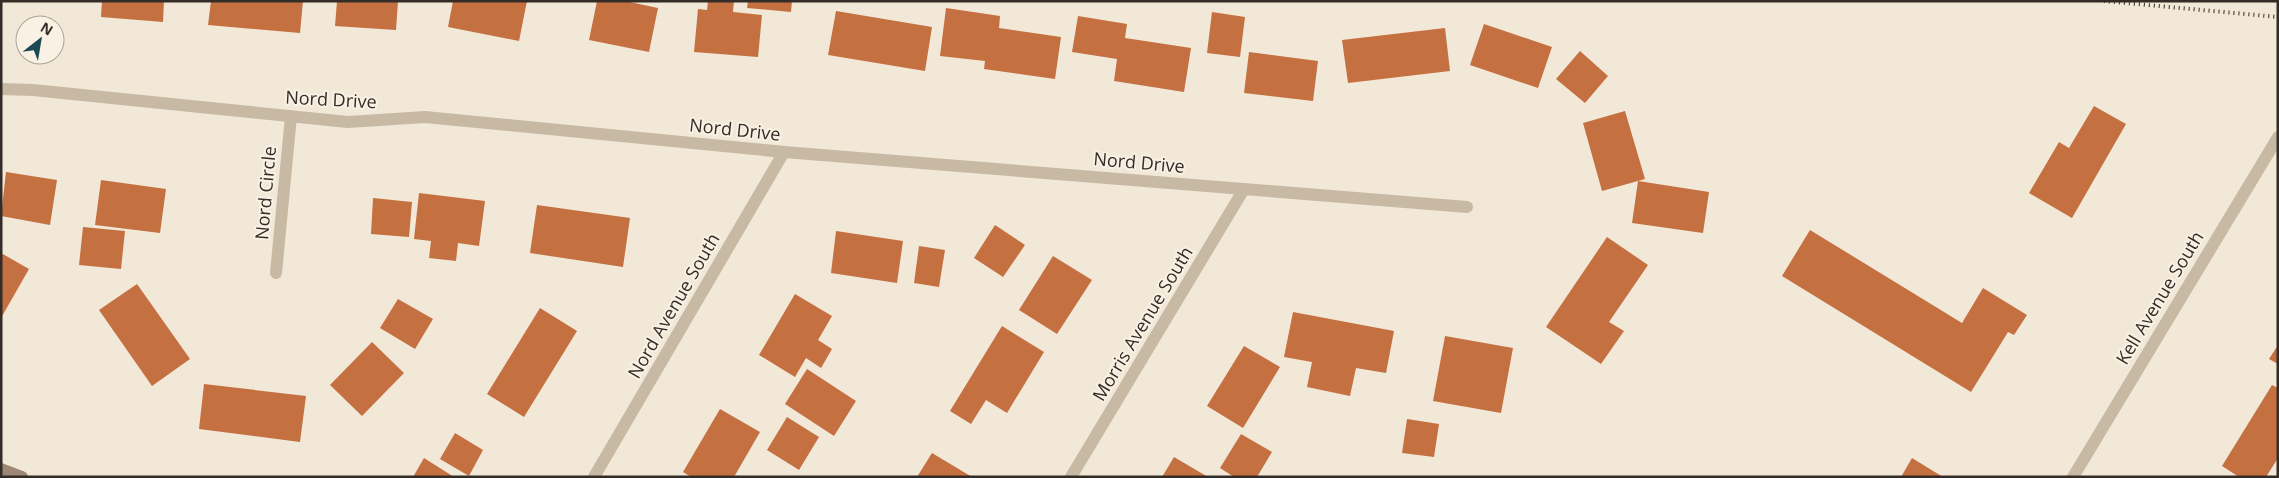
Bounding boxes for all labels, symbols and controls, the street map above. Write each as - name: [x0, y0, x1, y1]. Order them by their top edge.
- north arrow: [15, 15, 65, 65]
- text: N: [37, 17, 57, 40]
- street label: Nord Drive: [285, 85, 377, 113]
- street label: Nord Drive: [688, 112, 782, 146]
- street label: Nord Circle: [249, 145, 281, 241]
- street label: Nord Drive: [1092, 146, 1186, 178]
- street label: Kell Avenue South: [2110, 226, 2208, 369]
- street label: Nord Avenue South: [622, 228, 725, 383]
- street label: Morris Avenue South: [1087, 242, 1198, 405]

